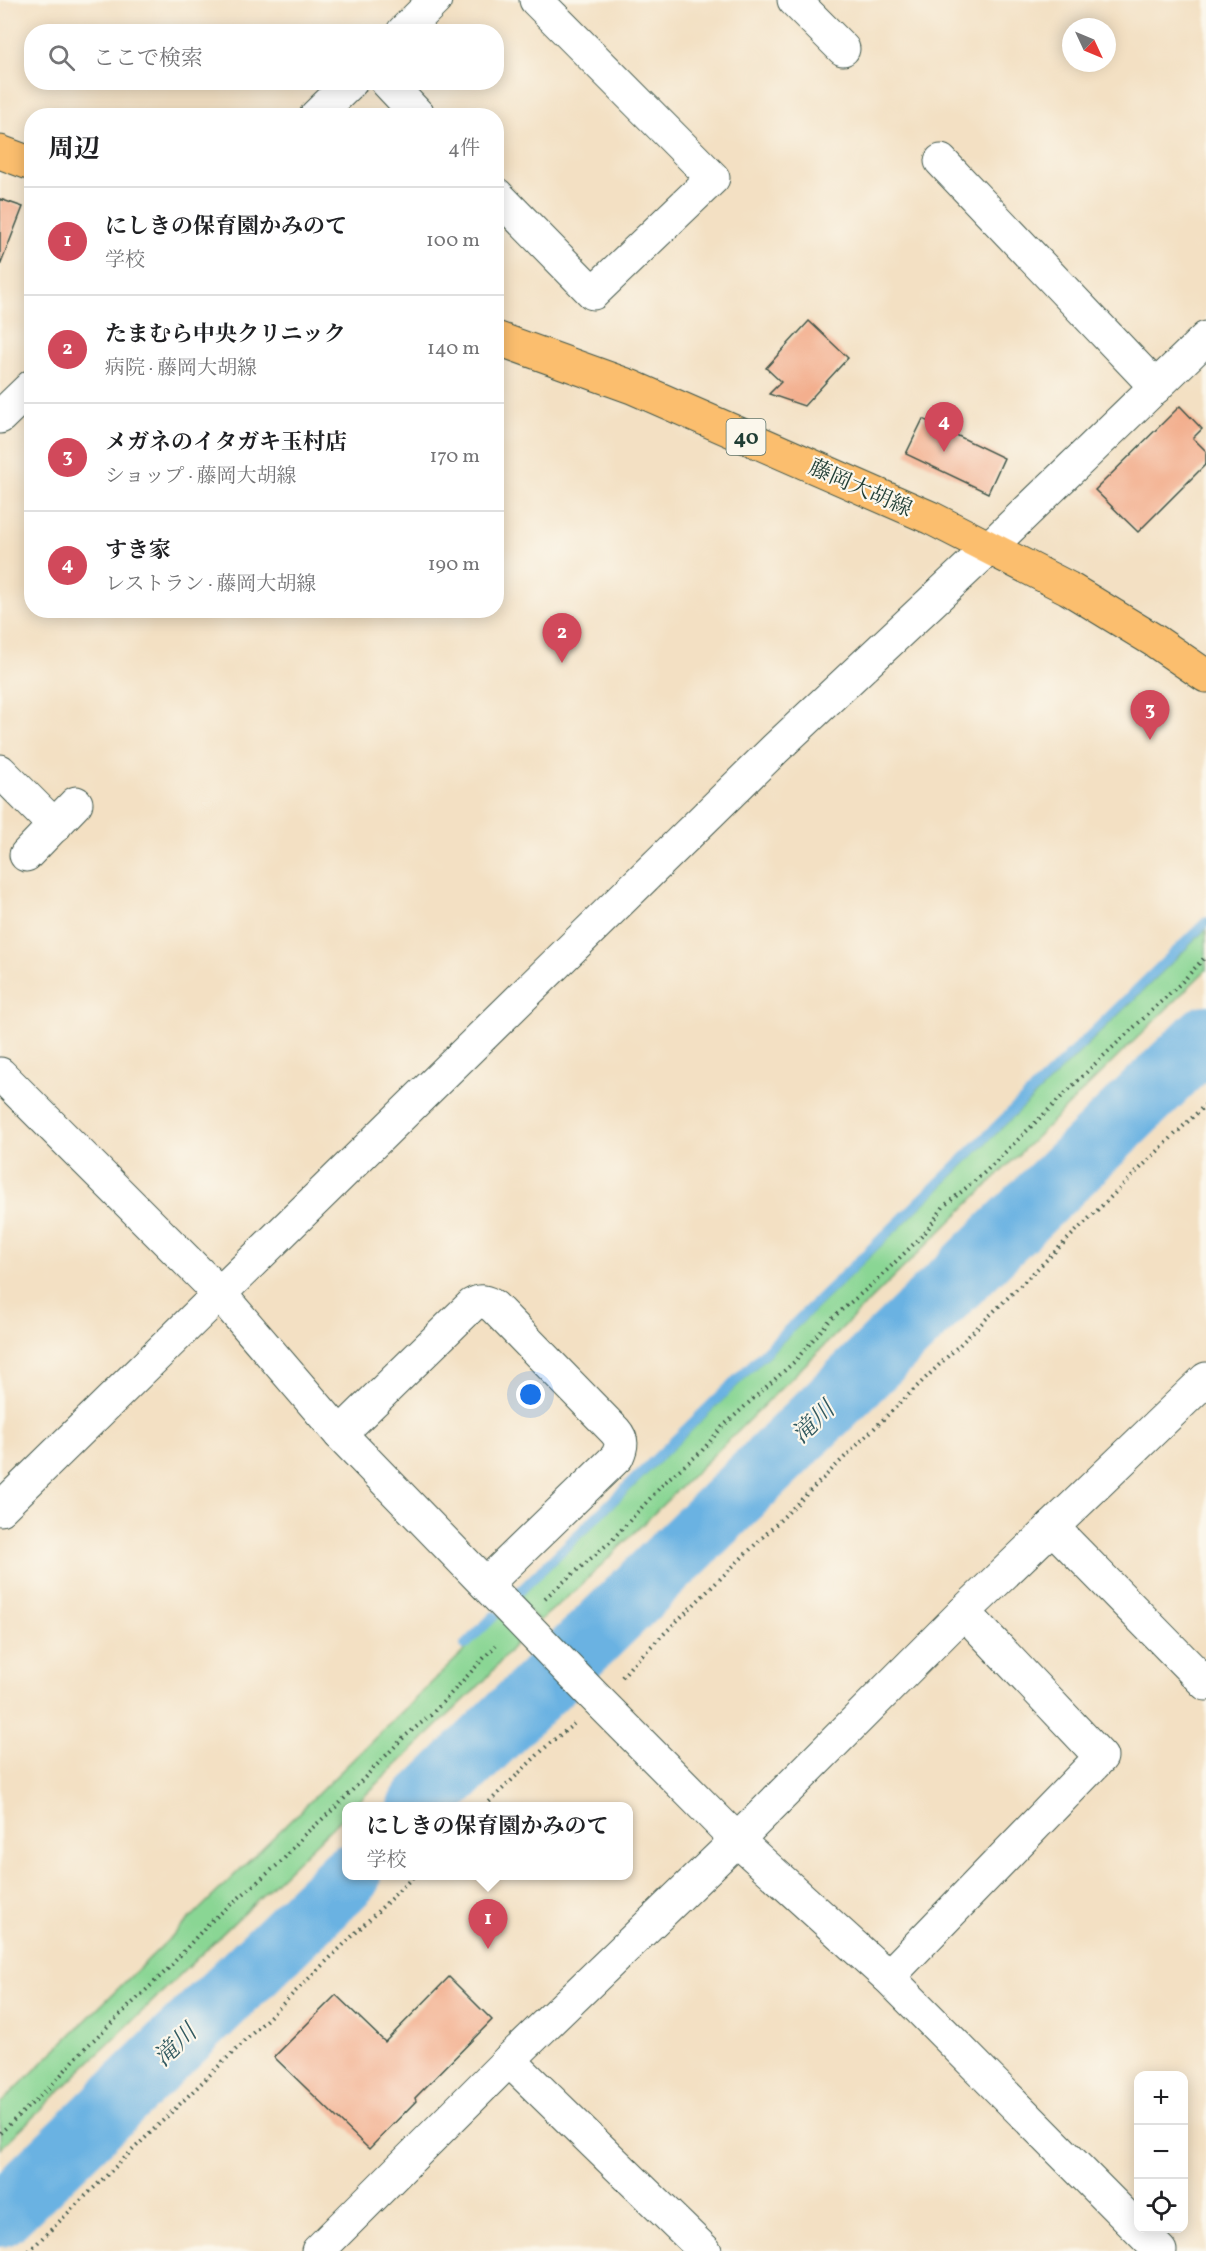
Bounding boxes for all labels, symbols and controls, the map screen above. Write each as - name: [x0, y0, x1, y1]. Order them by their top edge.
- north arrow: [1062, 18, 1116, 72]
- search box: [24, 24, 504, 90]
- icon: search: [45, 41, 78, 74]
- text: ここで検索: [93, 44, 203, 75]
- text: 周辺: [48, 132, 100, 168]
- text: 4件: [448, 135, 480, 163]
- text: にしきの保育園かみのて: [105, 212, 347, 243]
- text: 1: [63, 227, 72, 255]
- text: 100 m: [426, 227, 480, 255]
- text: 学校: [105, 247, 145, 275]
- text: たまむら中央クリニック: [105, 320, 346, 351]
- text: 2: [62, 335, 73, 363]
- text: 140 m: [427, 335, 480, 363]
- text: 病院 · 藤岡大胡線: [105, 355, 257, 383]
- pin: 4: [924, 402, 964, 452]
- road number: 40: [726, 419, 766, 455]
- text: メガネのイタガキ玉村店: [105, 428, 347, 459]
- text: 3: [62, 443, 73, 471]
- text: 170 m: [430, 443, 480, 471]
- street label: 藤岡大胡線: [803, 453, 917, 526]
- text: ショップ · 藤岡大胡線: [105, 463, 297, 491]
- text: すき家: [105, 536, 171, 567]
- text: 4: [61, 551, 74, 579]
- text: 190 m: [428, 551, 480, 579]
- text: レストラン · 藤岡大胡線: [105, 571, 316, 599]
- pin: 2: [542, 614, 582, 663]
- pin: 3: [1130, 690, 1170, 740]
- your location: [516, 1380, 545, 1409]
- water label: 滝川: [785, 1392, 846, 1452]
- popup: [342, 1802, 633, 1880]
- text: にしきの保育園かみのて: [366, 1812, 609, 1843]
- text: 学校: [366, 1847, 406, 1875]
- pin: 1: [468, 1900, 508, 1949]
- water label: 滝川: [147, 2015, 208, 2075]
- map controls: [1134, 2071, 1188, 2233]
- button: +: [1134, 2071, 1188, 2125]
- button: −: [1134, 2125, 1188, 2179]
- button: locate: [1134, 2179, 1188, 2233]

